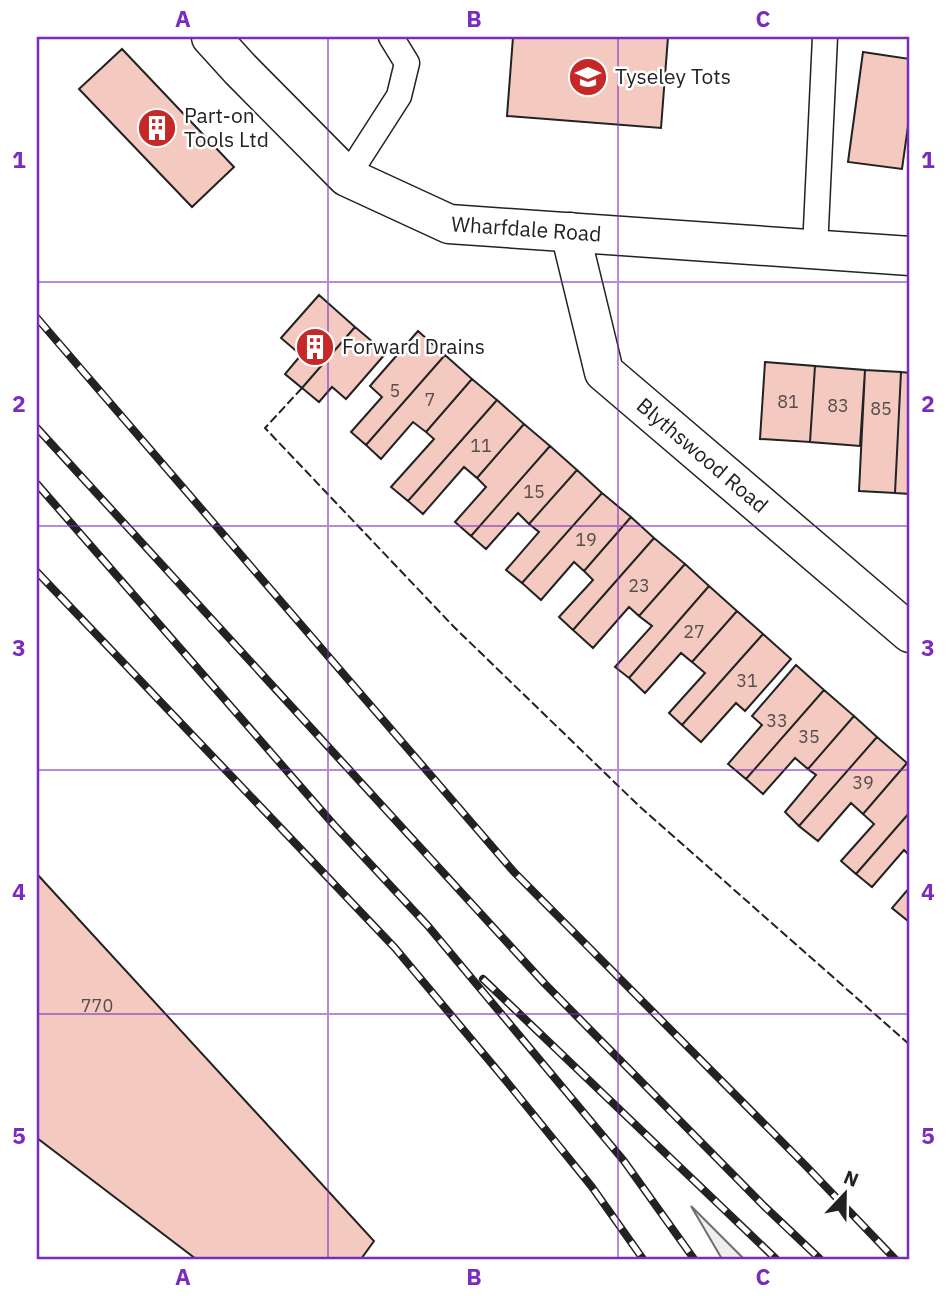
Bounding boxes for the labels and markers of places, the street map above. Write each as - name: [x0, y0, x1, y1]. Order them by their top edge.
- school or university icon: Tyseley Tots: [567, 56, 609, 98]
- place label: Tyseley Tots: [615, 62, 731, 90]
- place label: Part-on Tools Ltd: [184, 101, 269, 153]
- building icon: Part-on Tools Ltd: [136, 107, 178, 149]
- building icon: Forward Drains: [294, 326, 336, 368]
- place label: Forward Drains: [342, 332, 485, 360]

